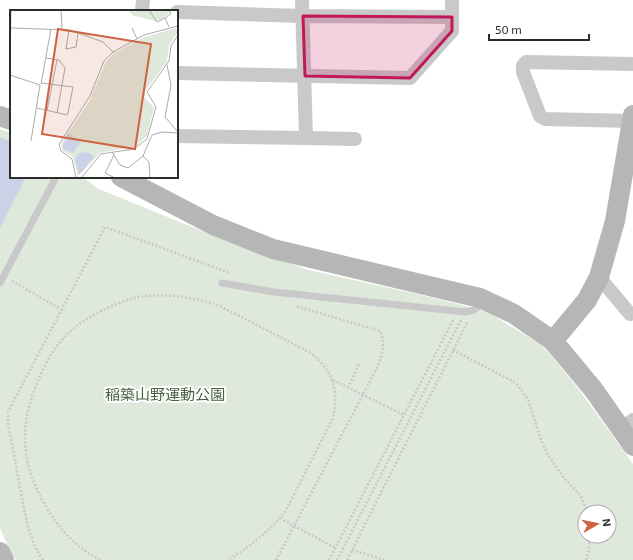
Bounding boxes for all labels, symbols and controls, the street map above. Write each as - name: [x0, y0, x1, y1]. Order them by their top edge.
- inset map: [10, 10, 178, 178]
- scale bar: [489, 16, 589, 42]
- text: 50 m: [495, 22, 522, 36]
- park label: 稲築山野運動公園: [105, 385, 225, 403]
- north arrow: [577, 504, 617, 544]
- text: N: [600, 517, 614, 527]

